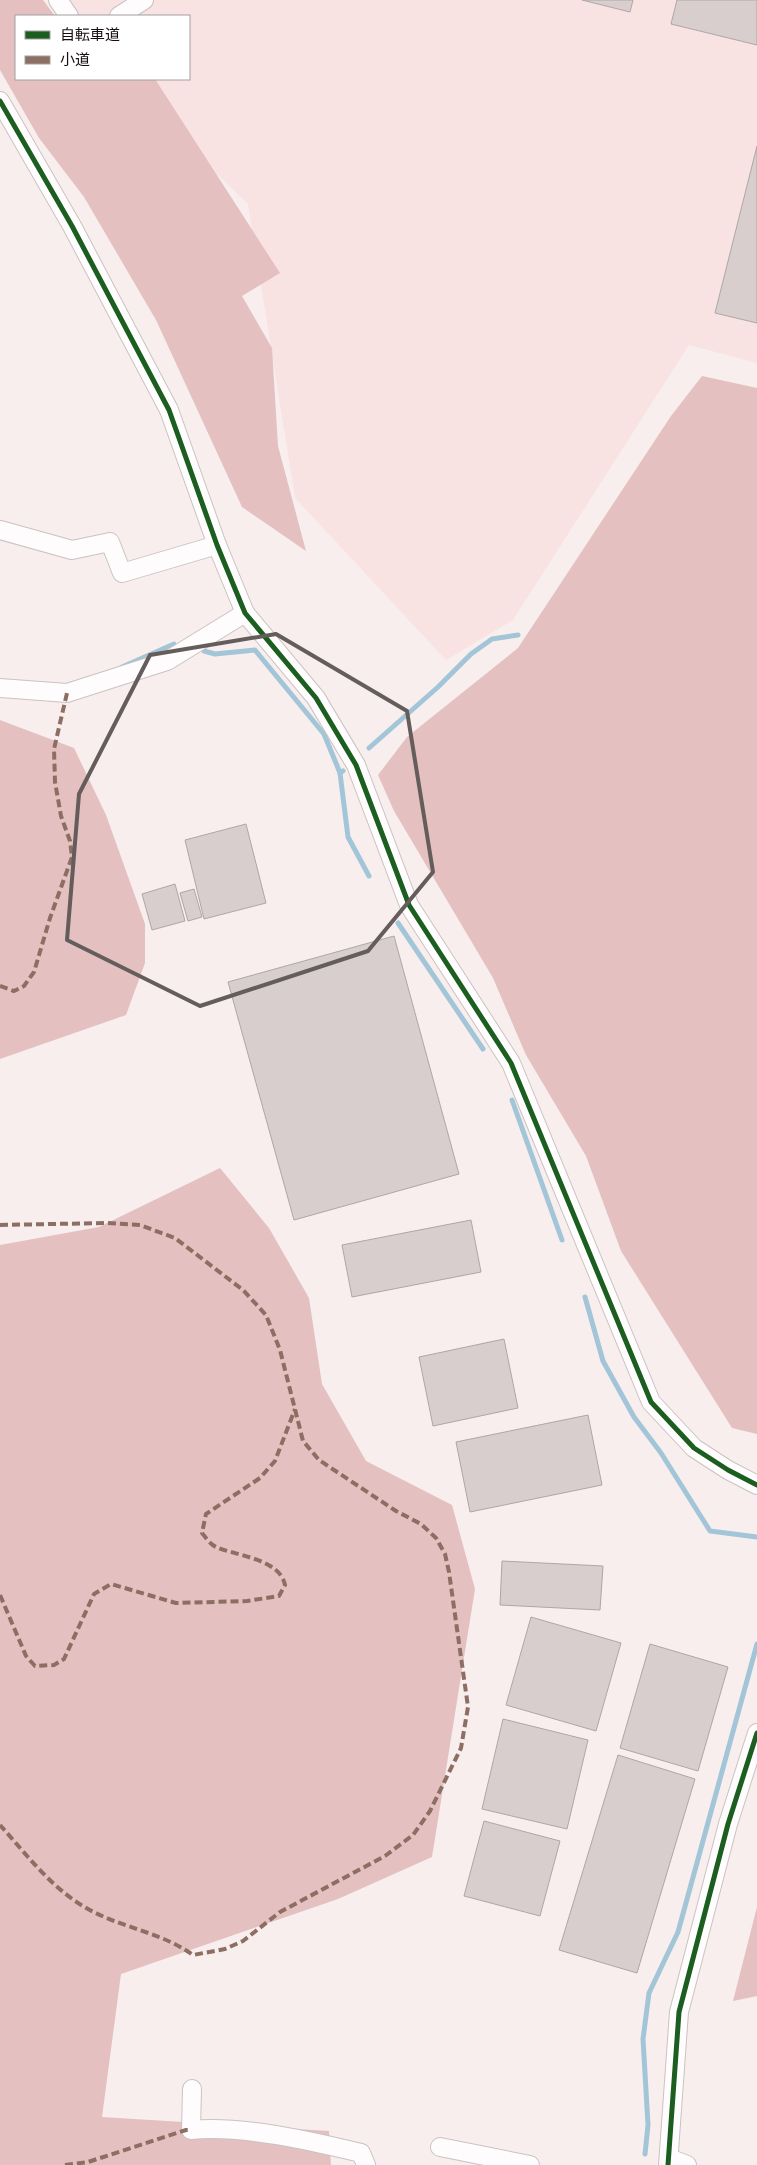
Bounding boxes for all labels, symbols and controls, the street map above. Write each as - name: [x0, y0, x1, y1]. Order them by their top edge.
- legend: [15, 15, 190, 80]
- text: 自転車道: [60, 26, 120, 44]
- text: 小道: [60, 51, 90, 69]

